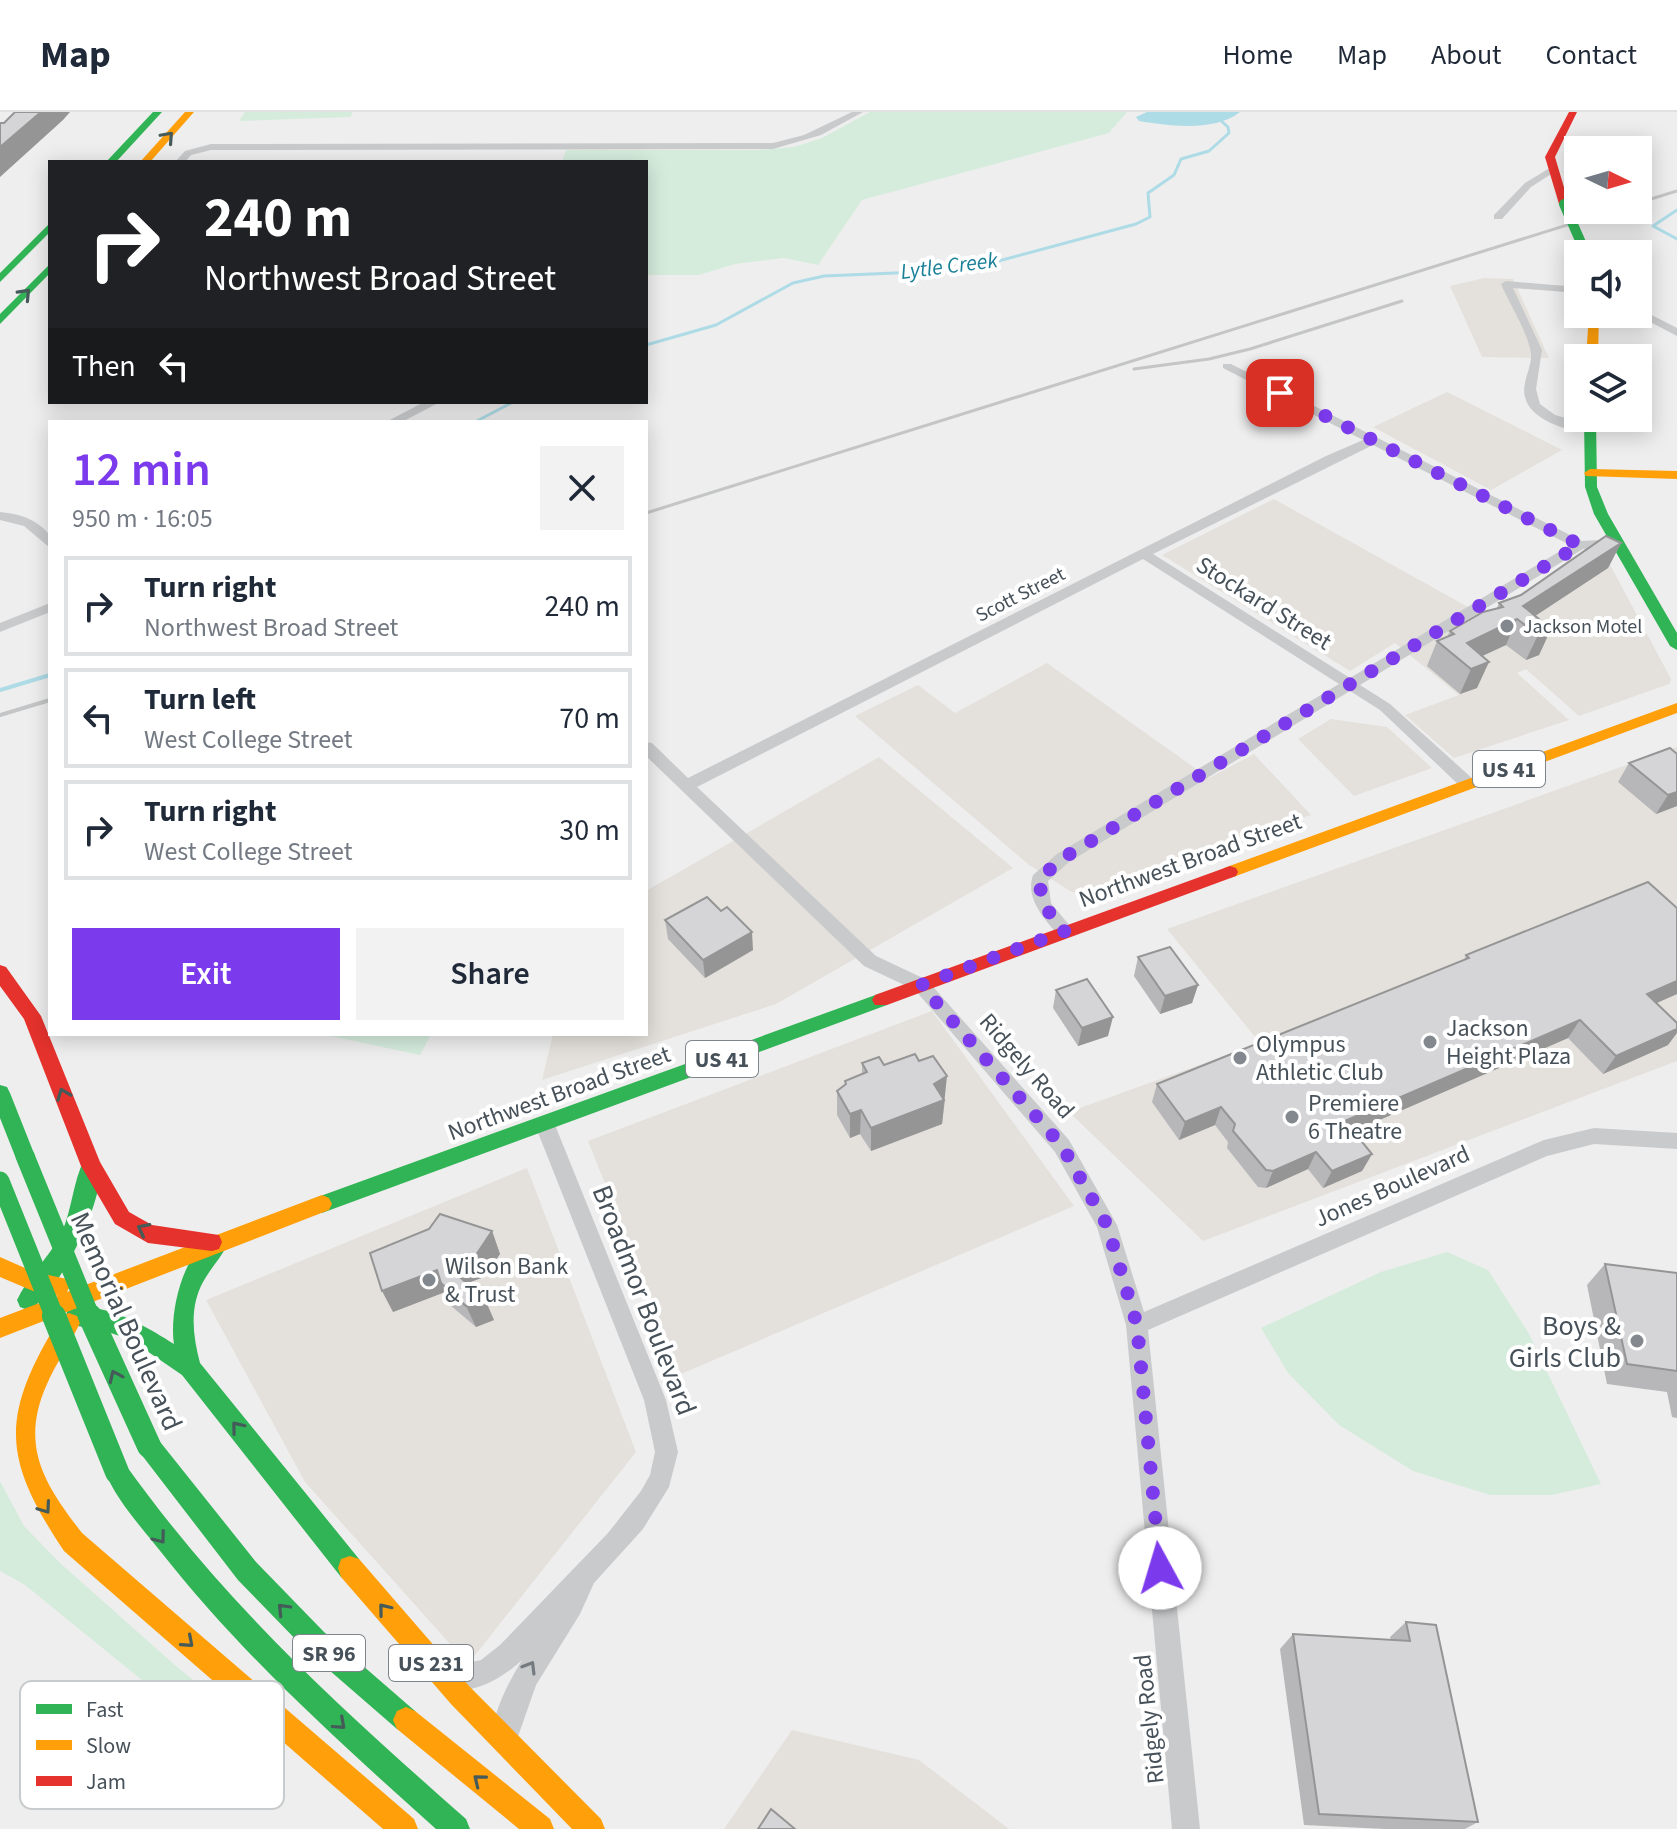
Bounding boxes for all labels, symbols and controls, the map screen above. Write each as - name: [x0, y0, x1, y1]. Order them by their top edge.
- text: Map: [40, 28, 111, 82]
- text: Home: [1222, 35, 1293, 75]
- text: Map: [1337, 35, 1387, 75]
- text: About: [1431, 35, 1502, 75]
- text: Contact: [1546, 35, 1637, 75]
- one-way arrow: [158, 132, 173, 146]
- north arrow: [1564, 136, 1652, 224]
- map controls: [1564, 136, 1652, 432]
- text: 240 m: [204, 179, 352, 258]
- icon: right: [72, 192, 176, 296]
- button: sound: [1564, 240, 1652, 328]
- water label: Lytle Creek: [899, 244, 1000, 288]
- text: Northwest Broad Street: [204, 253, 556, 304]
- one-way arrow: [16, 289, 30, 303]
- icon: left: [152, 344, 196, 388]
- button: layers: [1564, 344, 1652, 432]
- text: Then: [72, 345, 136, 388]
- pin: [1246, 359, 1314, 427]
- icon: arrive: [1258, 371, 1302, 415]
- text: 12 min: [72, 436, 211, 504]
- button: close: [540, 446, 624, 530]
- text: 950 m · 16:05: [72, 500, 213, 537]
- street label: Stockard Street: [1189, 548, 1338, 659]
- street label: Scott Street: [971, 560, 1070, 629]
- text: Turn right: [144, 566, 276, 609]
- icon: right: [76, 584, 120, 628]
- text: 240 m: [544, 585, 620, 628]
- text: Northwest Broad Street: [144, 609, 398, 646]
- place label: Jackson Motel: [1523, 613, 1642, 641]
- marker: Jackson Motel: [1498, 617, 1516, 635]
- text: Turn left: [144, 678, 256, 721]
- icon: left: [76, 696, 120, 740]
- text: 70 m: [559, 697, 620, 740]
- text: West College Street: [144, 721, 353, 758]
- road number: US 41: [1473, 751, 1545, 787]
- text: Turn right: [144, 790, 276, 833]
- street label: Northwest Broad Street: [1074, 804, 1306, 917]
- icon: right: [76, 808, 120, 852]
- text: 30 m: [559, 809, 620, 852]
- text: West College Street: [144, 833, 353, 870]
- button: Exit: [72, 928, 340, 1020]
- button: Share: [356, 928, 624, 1020]
- street label: Ridgely Road: [971, 1006, 1083, 1127]
- place label: Jackson Height Plaza: [1446, 1011, 1571, 1074]
- place label: Olympus Athletic Club: [1256, 1027, 1384, 1090]
- marker: Jackson Height Plaza: [1421, 1033, 1439, 1051]
- street label: Northwest Broad Street: [443, 1037, 675, 1150]
- road number: US 41: [686, 1041, 758, 1077]
- marker: Olympus Athletic Club: [1231, 1049, 1249, 1067]
- place label: Premiere 6 Theatre: [1308, 1086, 1402, 1149]
- one-way arrow: [56, 1087, 73, 1101]
- marker: Premiere 6 Theatre: [1283, 1108, 1301, 1126]
- street label: Jones Boulevard: [1309, 1137, 1476, 1236]
- street label: Broadmor Boulevard: [582, 1179, 706, 1421]
- street label: Memorial Boulevard: [60, 1206, 192, 1437]
- one-way arrow: [137, 1224, 151, 1239]
- place label: Wilson Bank & Trust: [445, 1249, 568, 1312]
- marker: Wilson Bank & Trust: [420, 1271, 438, 1289]
- place label: Boys & Girls Club: [1509, 1306, 1621, 1378]
- marker: Boys & Girls Club: [1628, 1332, 1646, 1350]
- one-way arrow: [109, 1370, 125, 1385]
- one-way arrow: [232, 1422, 247, 1436]
- one-way arrow: [35, 1500, 50, 1514]
- position arrow: [1118, 1526, 1202, 1610]
- one-way arrow: [150, 1529, 164, 1543]
- one-way arrow: [379, 1603, 393, 1618]
- one-way arrow: [278, 1604, 293, 1618]
- one-way arrow: [179, 1632, 194, 1647]
- road number: SR 96: [293, 1635, 365, 1671]
- road number: US 231: [389, 1645, 473, 1681]
- street label: Ridgely Road: [1125, 1652, 1174, 1786]
- one-way arrow: [520, 1661, 536, 1676]
- legend: [20, 1681, 284, 1809]
- text: Fast: [86, 1694, 124, 1726]
- one-way arrow: [331, 1714, 346, 1729]
- text: Slow: [86, 1730, 131, 1762]
- text: Jam: [86, 1766, 126, 1798]
- one-way arrow: [474, 1775, 488, 1790]

